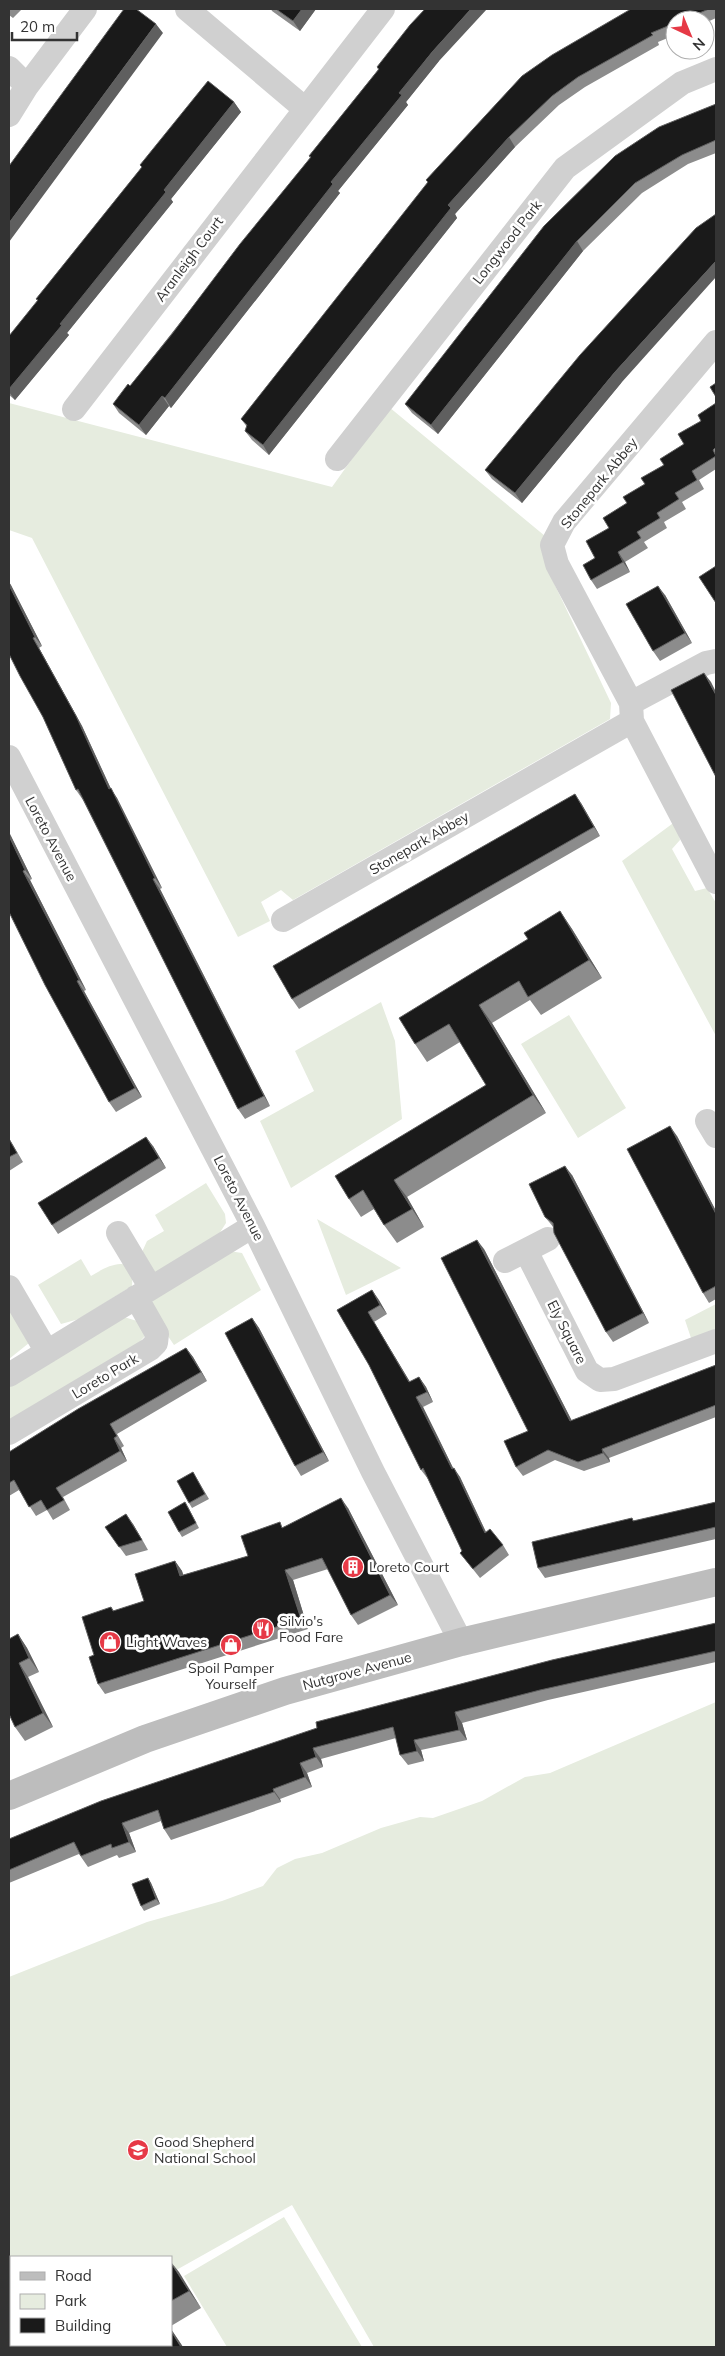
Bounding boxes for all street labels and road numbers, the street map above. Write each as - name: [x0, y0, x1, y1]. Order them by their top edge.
- street label: Longwood Park: [469, 196, 546, 288]
- street label: Aranleigh Court: [151, 213, 227, 305]
- street label: Stonepark Abbey: [557, 433, 642, 532]
- street label: Loreto Avenue: [21, 794, 81, 884]
- street label: Stonepark Abbey: [366, 807, 473, 879]
- street label: Loreto Avenue: [210, 1152, 268, 1244]
- street label: Ely Square: [543, 1297, 591, 1367]
- street label: Loreto Park: [69, 1349, 142, 1403]
- street label: Nutgrove Avenue: [301, 1648, 413, 1694]

